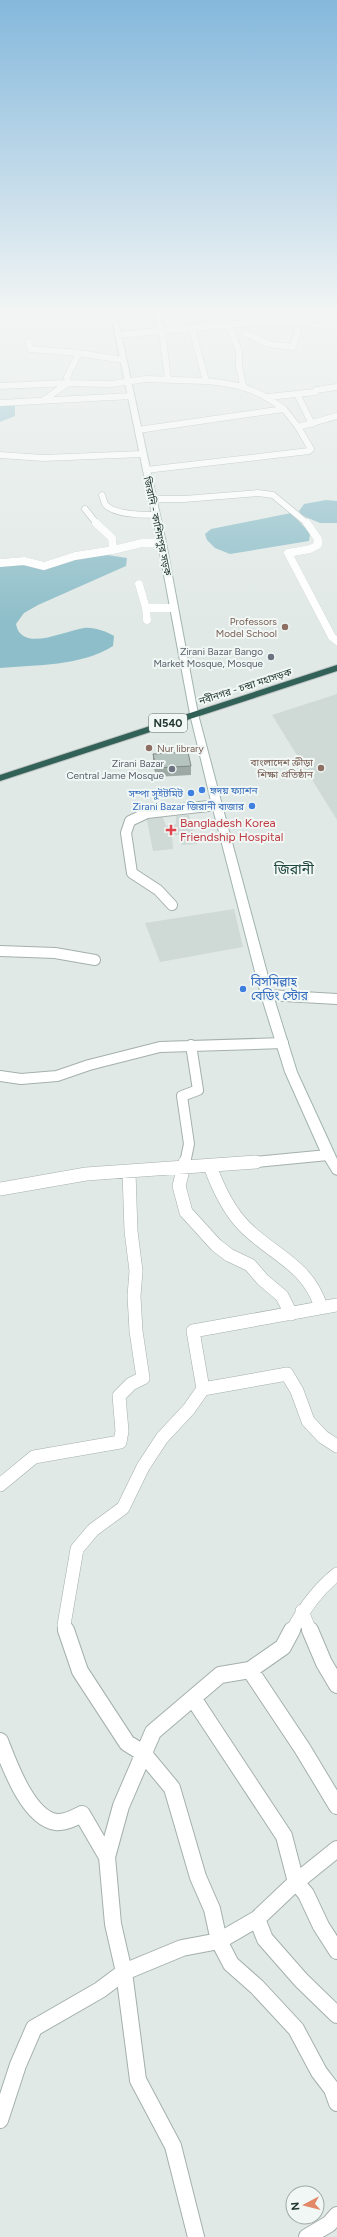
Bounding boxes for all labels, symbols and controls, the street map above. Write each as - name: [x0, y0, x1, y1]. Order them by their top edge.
- street label: জিরানি - কাশিমপুর সড়ক: [140, 474, 175, 578]
- place label: Professors Model School: [216, 615, 277, 640]
- marker: Professors Model School: [280, 622, 290, 632]
- place label: Zirani Bazar Bango Market Mosque, Mosque: [153, 645, 264, 670]
- marker: Zirani Bazar Bango Market Mosque, Mosque: [266, 652, 276, 662]
- street label: নবীনগর - চন্দ্রা মহাসড়ক: [196, 665, 294, 708]
- road number: N540: [149, 714, 187, 732]
- place label: Nur library: [157, 742, 204, 755]
- marker: Nur library: [144, 743, 154, 753]
- place label: বাংলাদেশ ক্রীড়া শিক্ষা প্রতিষ্ঠান: [250, 756, 314, 781]
- place label: Zirani Bazar Central Jame Mosque: [66, 757, 165, 782]
- marker: বাংলাদেশ ক্রীড়া শিক্ষা প্রতিষ্ঠান: [316, 763, 326, 773]
- marker: Zirani Bazar Central Jame Mosque: [167, 764, 177, 774]
- place label: হৃদয় ফ্যাশন: [209, 784, 258, 797]
- marker: হৃদয় ফ্যাশন: [197, 785, 207, 795]
- place label: সম্পা সুইটমিট: [128, 787, 184, 800]
- marker: সম্পা সুইটমিট: [186, 788, 196, 798]
- place label: Zirani Bazar জিরানী বাজার: [132, 800, 245, 813]
- marker: Zirani Bazar জিরানী বাজার: [247, 801, 257, 811]
- place label: Bangladesh Korea Friendship Hospital: [180, 816, 283, 844]
- marker: Bangladesh Korea Friendship Hospital: [165, 824, 177, 836]
- district label: জিরানী: [273, 861, 314, 878]
- place label: বিসমিল্লাহ বেডিং স্টোর: [250, 974, 309, 1003]
- marker: বিসমিল্লাহ বেডিং স্টোর: [238, 984, 248, 994]
- north arrow: [285, 2185, 325, 2225]
- text: N: [289, 2201, 303, 2211]

